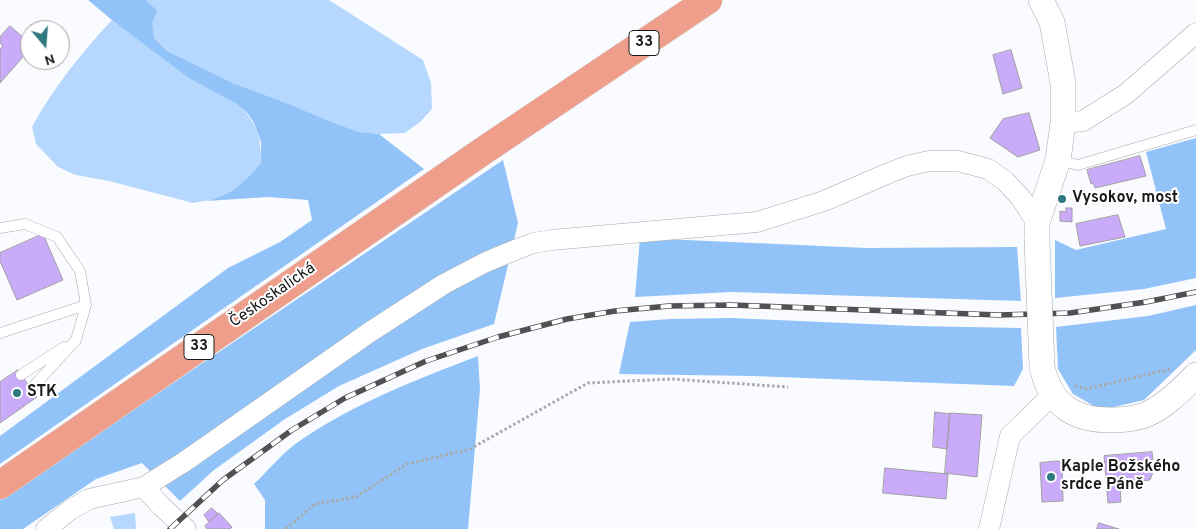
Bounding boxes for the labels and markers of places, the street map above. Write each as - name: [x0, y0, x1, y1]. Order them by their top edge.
- place label: Vysokov, most: [1072, 189, 1178, 209]
- marker: Vysokov, most: [1056, 193, 1068, 205]
- place label: STK: [27, 383, 57, 403]
- marker: STK: [11, 387, 23, 399]
- place label: Kaple Božského srdce Páně: [1061, 458, 1180, 496]
- marker: Kaple Božského srdce Páně: [1045, 471, 1057, 483]

